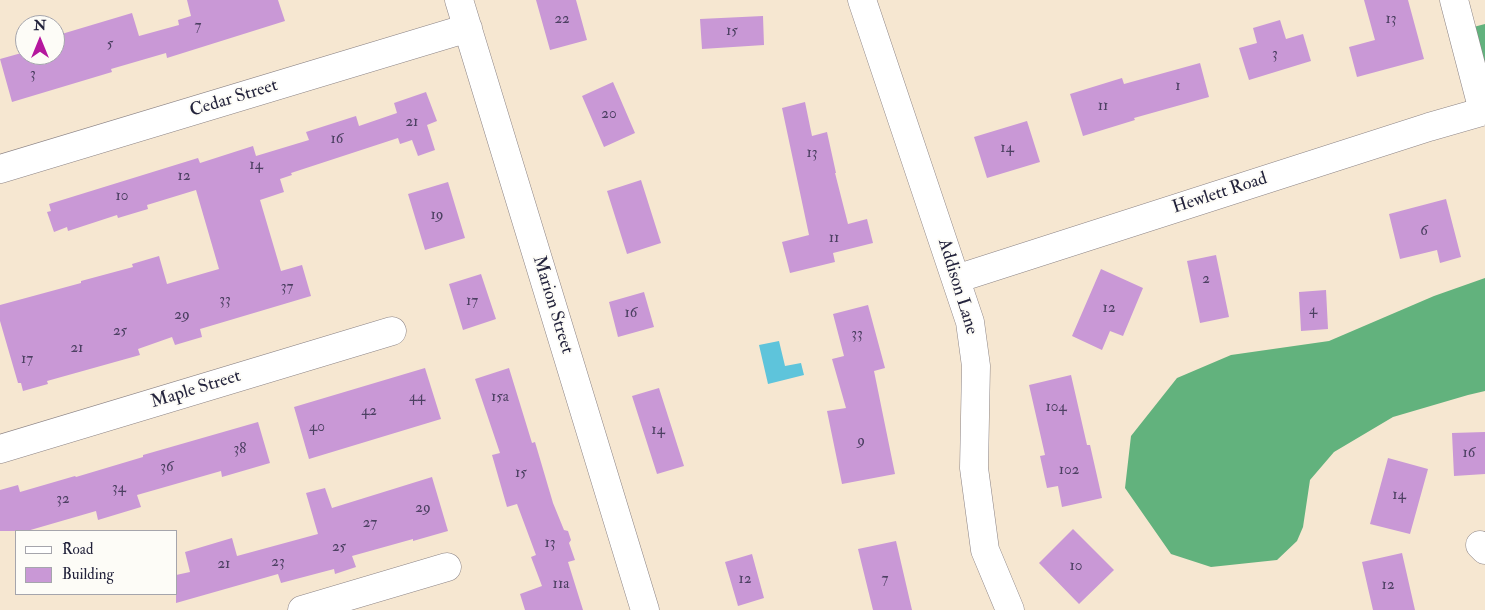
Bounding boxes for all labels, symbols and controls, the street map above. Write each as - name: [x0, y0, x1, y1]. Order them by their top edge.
- house number: 22: [554, 11, 570, 29]
- house number: 13: [1385, 11, 1397, 29]
- north arrow: [15, 15, 65, 65]
- text: N: [34, 17, 46, 34]
- house number: 7: [195, 18, 201, 36]
- house number: 15: [726, 23, 738, 41]
- house number: 5: [107, 36, 113, 54]
- house number: 3: [1272, 46, 1278, 64]
- house number: 3: [30, 66, 36, 84]
- street label: Cedar Street: [187, 75, 281, 123]
- house number: 1: [1175, 78, 1181, 96]
- house number: 11: [1098, 98, 1108, 116]
- house number: 20: [601, 106, 617, 124]
- house number: 21: [406, 114, 418, 132]
- house number: 16: [331, 131, 343, 149]
- house number: 14: [1000, 140, 1014, 158]
- house number: 13: [806, 145, 818, 163]
- house number: 14: [249, 157, 263, 175]
- house number: 12: [178, 168, 190, 186]
- street label: Hewlett Road: [1170, 169, 1270, 219]
- house number: 10: [116, 188, 128, 206]
- house number: 19: [431, 207, 443, 225]
- house number: 6: [1420, 223, 1428, 241]
- house number: 11: [829, 230, 839, 248]
- street label: Addison Lane: [932, 236, 982, 338]
- street label: Marion Street: [527, 253, 577, 357]
- house number: 2: [1202, 271, 1210, 289]
- house number: 37: [281, 279, 293, 297]
- house number: 33: [219, 292, 231, 310]
- house number: 17: [466, 293, 478, 311]
- house number: 12: [1103, 300, 1115, 318]
- house number: 4: [1309, 302, 1317, 320]
- house number: 16: [625, 305, 637, 323]
- house number: 29: [174, 307, 190, 325]
- house number: 25: [113, 323, 127, 341]
- house number: 33: [851, 326, 863, 344]
- house number: 21: [71, 340, 83, 358]
- house number: 17: [21, 351, 33, 369]
- street label: Maple Street: [148, 366, 244, 414]
- house number: 44: [409, 389, 425, 407]
- house number: 15a: [491, 389, 509, 407]
- house number: 104: [1046, 399, 1066, 417]
- house number: 42: [361, 403, 377, 421]
- house number: 40: [309, 419, 325, 437]
- house number: 14: [651, 422, 665, 440]
- house number: 9: [857, 433, 865, 451]
- house number: 38: [234, 441, 246, 459]
- house number: 16: [1463, 445, 1475, 463]
- house number: 36: [160, 459, 174, 477]
- house number: 102: [1059, 462, 1079, 480]
- house number: 15: [515, 465, 527, 483]
- house number: 34: [112, 480, 126, 498]
- house number: 14: [1392, 487, 1406, 505]
- house number: 32: [56, 491, 70, 509]
- house number: 29: [415, 500, 431, 518]
- house number: 27: [363, 515, 377, 533]
- legend: [15, 530, 178, 595]
- house number: 13: [544, 535, 556, 553]
- house number: 25: [332, 539, 346, 557]
- text: Road: [62, 540, 93, 559]
- house number: 23: [271, 554, 285, 572]
- house number: 21: [218, 556, 230, 574]
- house number: 10: [1070, 558, 1082, 576]
- text: Building: [62, 565, 114, 584]
- house number: 12: [739, 571, 751, 589]
- house number: 7: [882, 571, 888, 589]
- house number: 11a: [553, 576, 569, 594]
- house number: 12: [1382, 577, 1394, 595]

